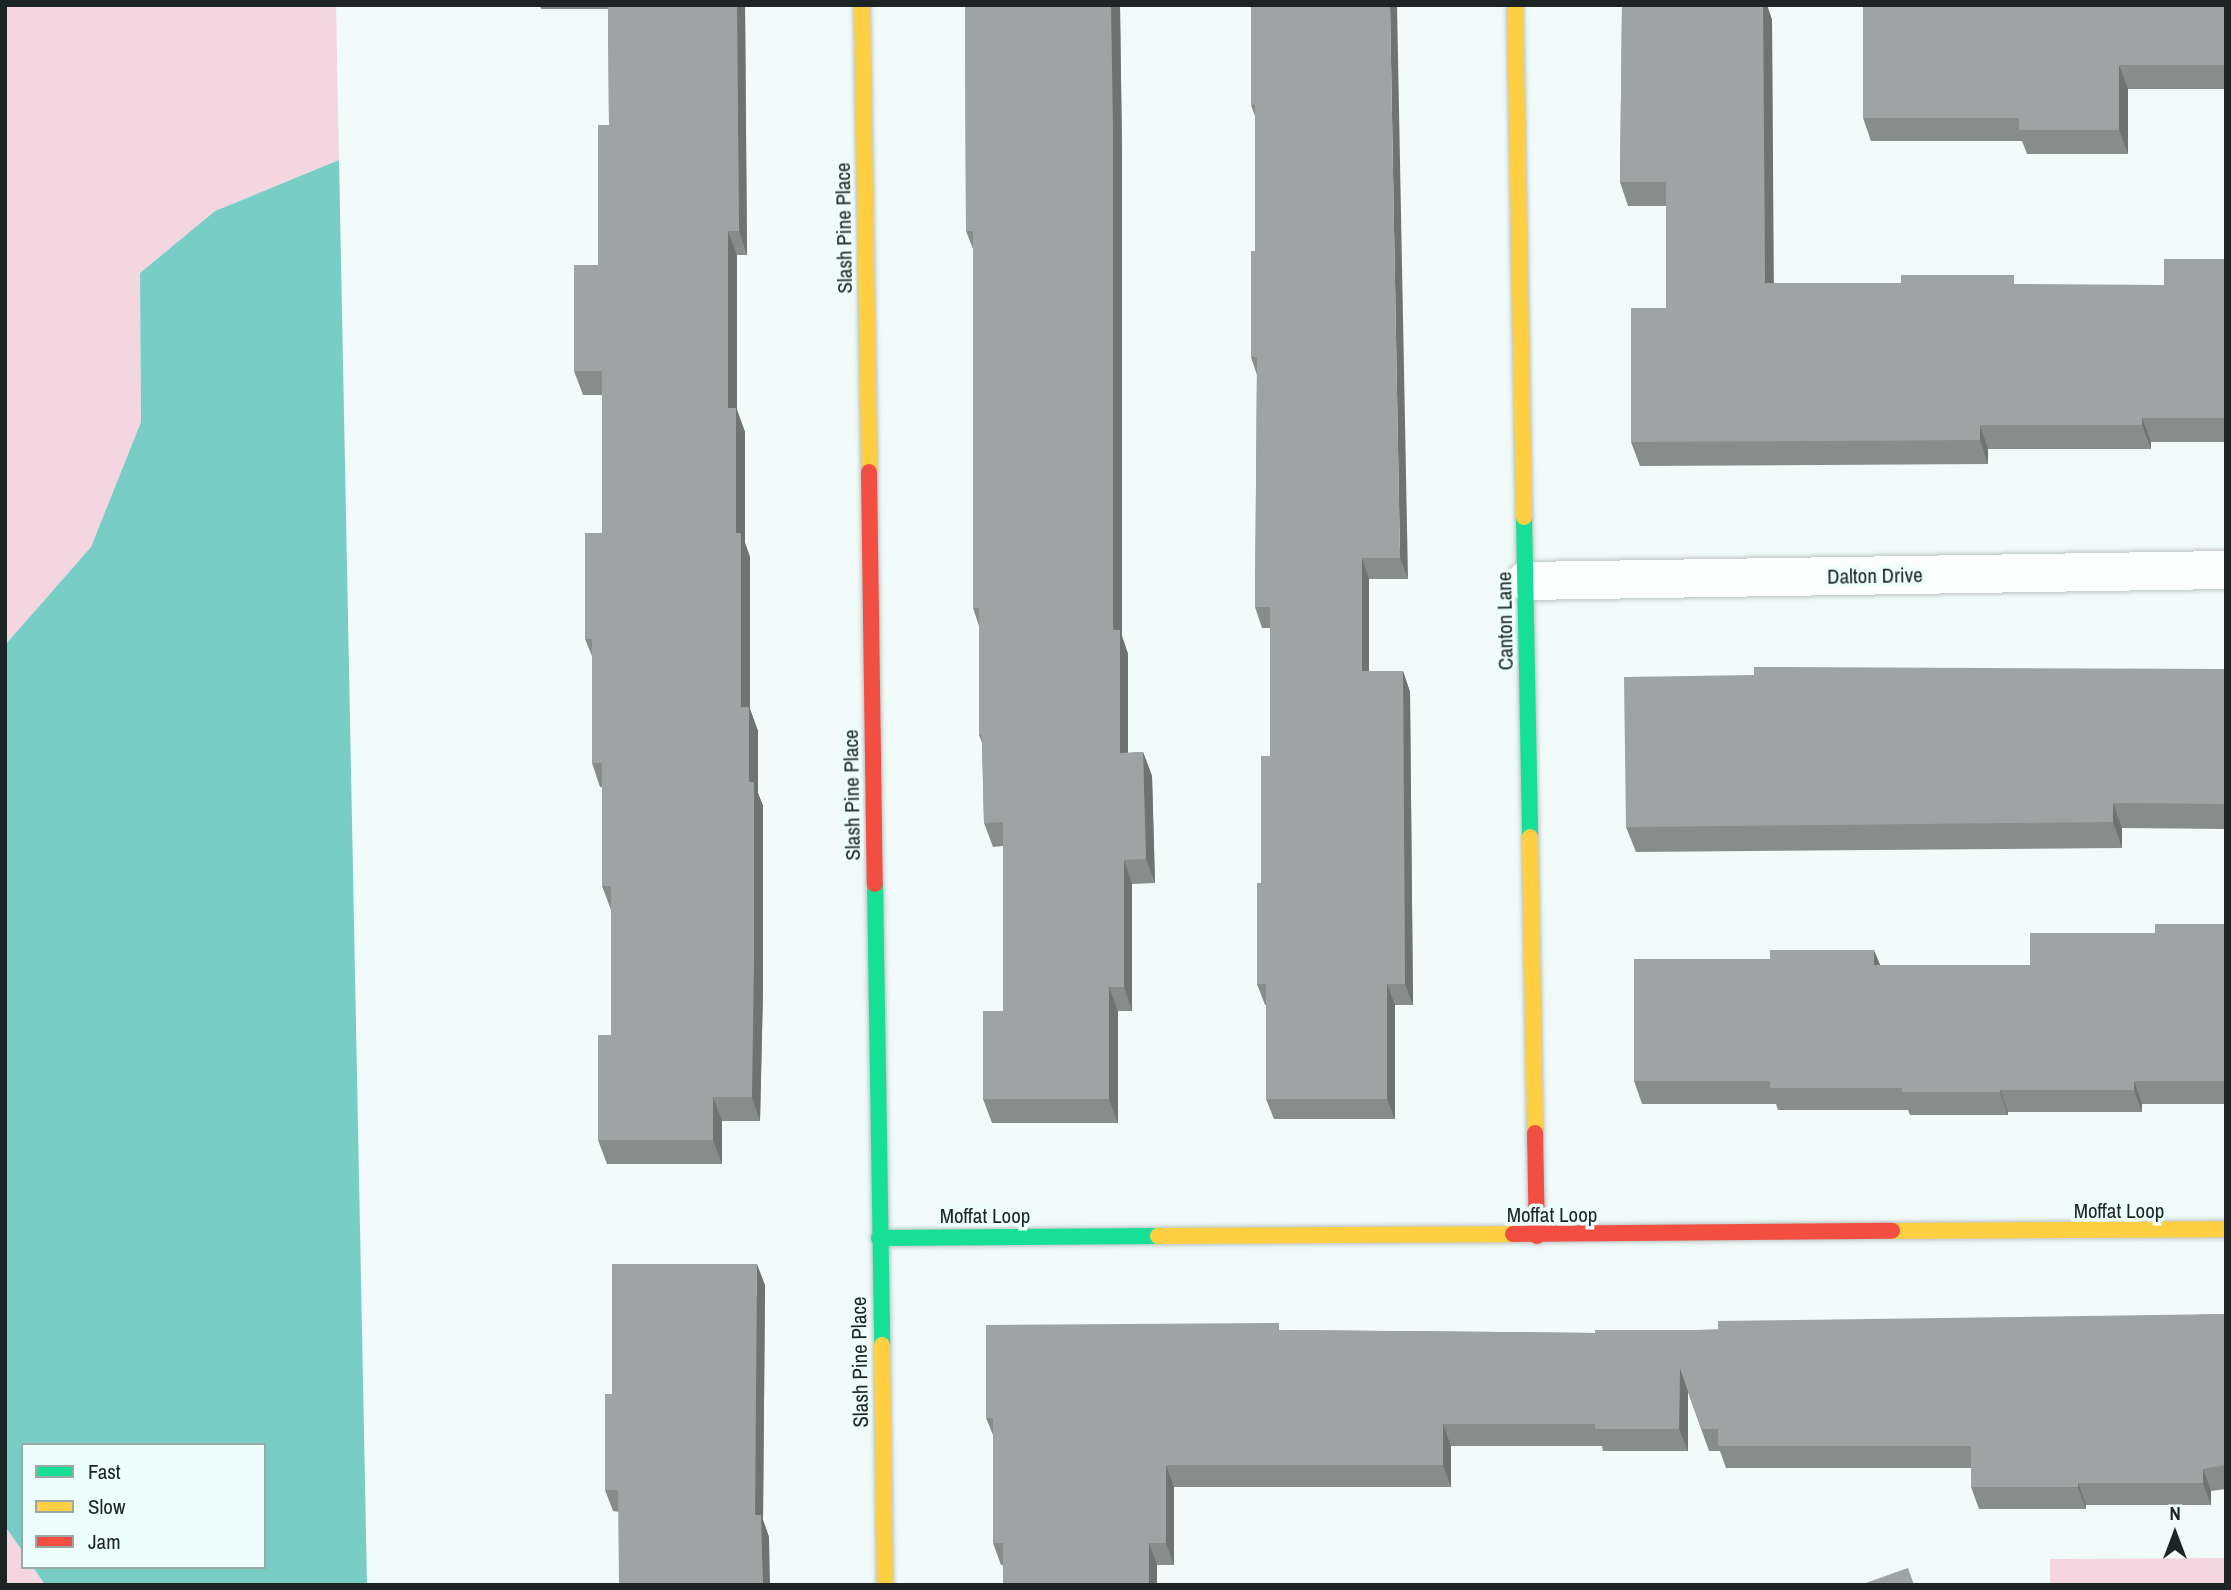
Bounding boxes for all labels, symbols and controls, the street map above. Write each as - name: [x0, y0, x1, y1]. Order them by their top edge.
- street label: Slash Pine Place: [830, 162, 858, 294]
- street label: Dalton Drive: [1827, 563, 1923, 589]
- street label: Canton Lane: [1492, 571, 1518, 671]
- street label: Slash Pine Place: [838, 729, 866, 861]
- street label: Moffat Loop: [2074, 1198, 2164, 1224]
- street label: Moffat Loop: [1507, 1202, 1597, 1228]
- street label: Moffat Loop: [940, 1203, 1030, 1229]
- street label: Slash Pine Place: [846, 1296, 874, 1428]
- legend: [21, 1443, 266, 1569]
- text: Fast: [88, 1457, 121, 1486]
- text: Slow: [88, 1492, 125, 1521]
- north arrow: [2140, 1499, 2210, 1569]
- text: N: [2169, 1500, 2181, 1526]
- text: Jam: [88, 1527, 121, 1556]

